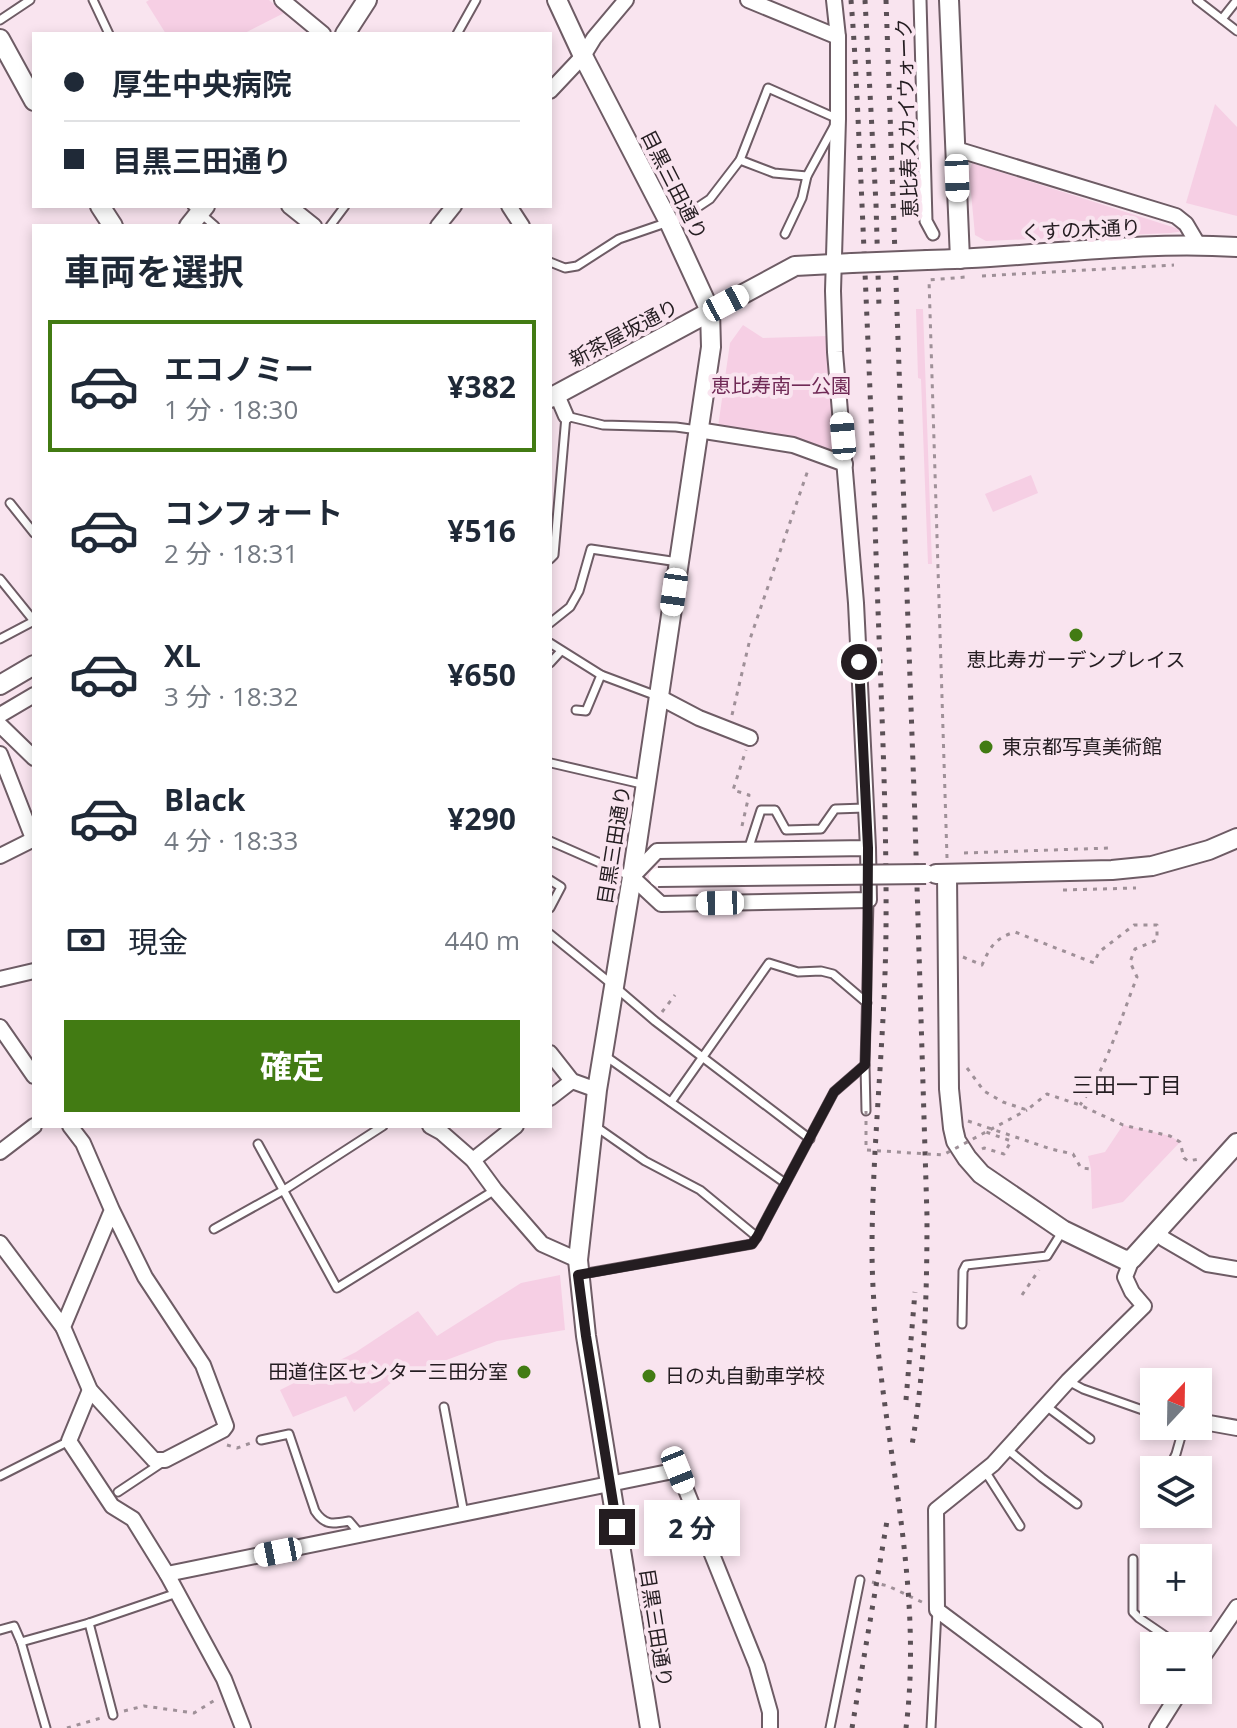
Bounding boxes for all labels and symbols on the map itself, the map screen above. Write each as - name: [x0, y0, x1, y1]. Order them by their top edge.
- street label: 恵比寿スカイウォーク: [890, 18, 923, 218]
- street label: 目黒三田通り: [635, 125, 714, 244]
- car: [944, 154, 970, 202]
- street label: くすの木通り: [1020, 213, 1142, 246]
- car: [699, 281, 753, 325]
- street label: 新茶屋坂通り: [564, 292, 683, 373]
- park label: 恵比寿南一公園: [711, 372, 851, 399]
- car: [829, 411, 857, 461]
- car: [659, 567, 689, 617]
- marker: 恵比寿ガーデンプレイス: [1067, 626, 1085, 644]
- route start: [841, 644, 877, 680]
- place label: 恵比寿ガーデンプレイス: [967, 646, 1185, 673]
- place label: 東京都写真美術館: [1002, 733, 1162, 760]
- marker: 東京都写真美術館: [977, 738, 995, 756]
- street label: 目黒三田通り: [591, 784, 636, 906]
- car: [696, 891, 744, 915]
- district label: 三田一丁目: [1072, 1069, 1182, 1099]
- place label: 田道住区センター三田分室: [268, 1358, 508, 1385]
- place label: 日の丸自動車学校: [665, 1362, 825, 1389]
- marker: 田道住区センター三田分室: [515, 1363, 533, 1381]
- marker: 日の丸自動車学校: [640, 1367, 658, 1385]
- north arrow: [1140, 1368, 1212, 1440]
- car: [658, 1443, 698, 1497]
- callout: 2 分: [645, 1499, 741, 1555]
- route end: [599, 1509, 635, 1545]
- car: [252, 1536, 304, 1568]
- street label: 目黒三田通り: [634, 1567, 679, 1689]

